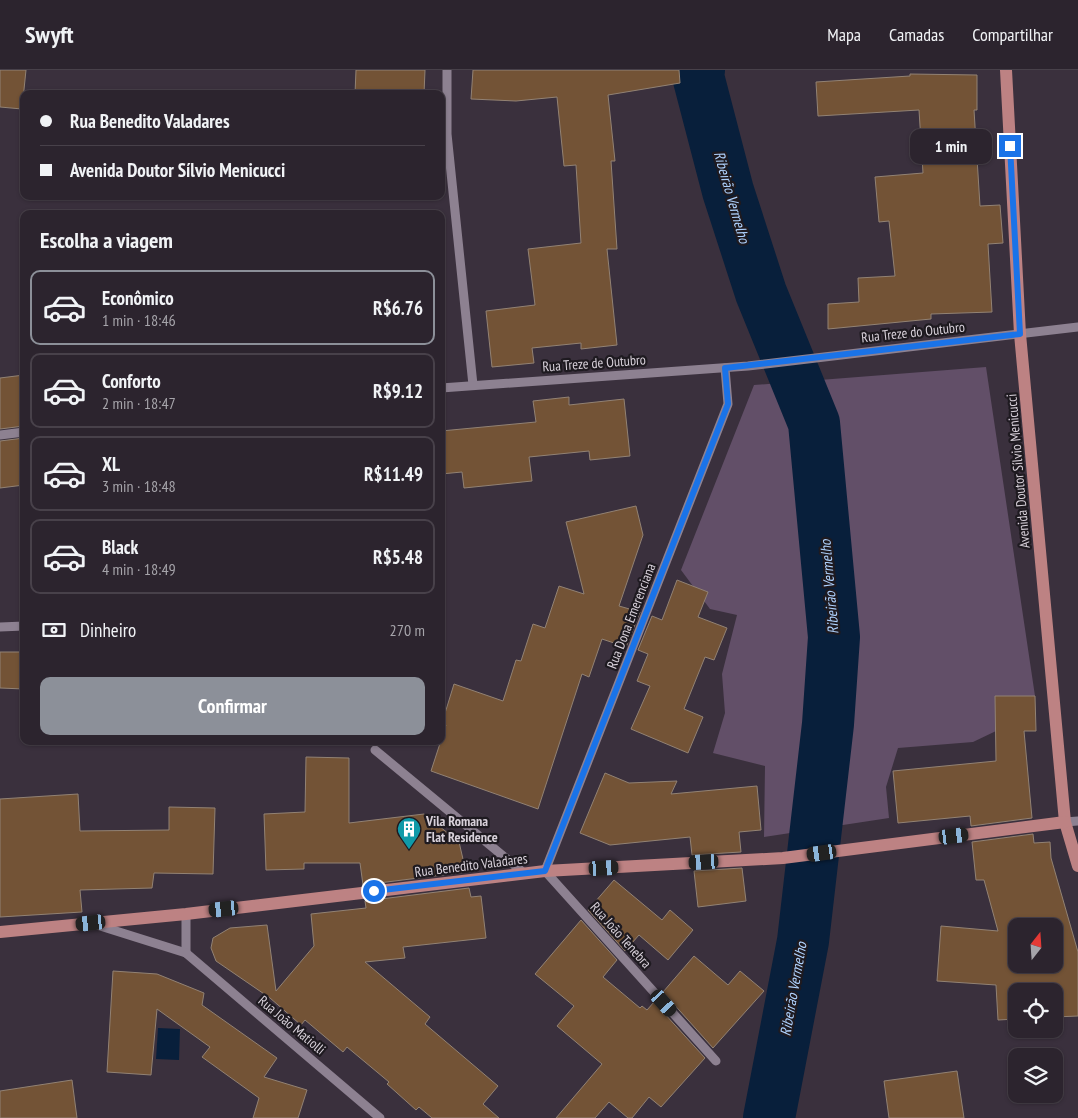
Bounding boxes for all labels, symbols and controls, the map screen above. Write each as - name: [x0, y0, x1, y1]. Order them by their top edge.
- text: Swyft: [25, 19, 74, 50]
- text: Mapa: [827, 23, 861, 46]
- text: Camadas: [889, 23, 944, 46]
- text: Compartilhar: [972, 23, 1053, 46]
- text: Rua Benedito Valadares: [70, 109, 230, 133]
- callout: 1 min: [910, 128, 992, 164]
- route end: [999, 135, 1021, 157]
- text: 1 min: [935, 136, 967, 156]
- water label: Ribeirão Vermelho: [710, 149, 755, 247]
- text: Avenida Doutor Sílvio Menicucci: [70, 158, 285, 182]
- text: Escolha a viagem: [40, 226, 173, 254]
- icon: car: [42, 285, 87, 330]
- text: Econômico: [102, 286, 174, 310]
- text: R$6.76: [373, 296, 423, 320]
- text: 1 min · 18:46: [102, 310, 176, 330]
- street label: Rua Treze do Outubro: [860, 318, 966, 346]
- street label: Rua Treze de Outubro: [542, 350, 646, 376]
- icon: car: [42, 368, 87, 413]
- text: Conforto: [102, 369, 161, 393]
- text: R$9.12: [373, 379, 423, 403]
- text: 2 min · 18:47: [102, 393, 176, 413]
- street label: Avenida Doutor Sílvio Menicucci: [1002, 393, 1034, 549]
- icon: car: [42, 451, 87, 496]
- text: XL: [102, 452, 120, 476]
- text: R$11.49: [364, 462, 423, 486]
- text: 3 min · 18:48: [102, 476, 176, 496]
- icon: car: [42, 534, 87, 579]
- text: Black: [102, 535, 138, 559]
- water label: Ribeirão Vermelho: [815, 537, 843, 635]
- text: R$5.48: [373, 545, 423, 569]
- text: 4 min · 18:49: [102, 559, 176, 579]
- street label: Rua Dona Emerenciana: [603, 561, 659, 671]
- icon: cash: [40, 616, 68, 644]
- text: Dinheiro: [80, 618, 136, 642]
- text: 270 m: [390, 620, 425, 640]
- button: Confirmar: [40, 677, 425, 735]
- place label: Vila Romana Flat Residence: [425, 812, 498, 846]
- building icon: Vila Romana Flat Residence: [396, 816, 422, 850]
- car: [938, 827, 969, 845]
- car: [806, 843, 837, 863]
- street label: Rua Benedito Valadares: [414, 849, 529, 881]
- car: [688, 854, 719, 870]
- car: [588, 860, 619, 876]
- route start: [363, 880, 385, 902]
- street label: Rua João Tenebra: [587, 898, 655, 972]
- car: [208, 900, 239, 918]
- car: [75, 914, 106, 932]
- north arrow: [1008, 918, 1062, 972]
- map controls: [1008, 918, 1063, 1103]
- water label: Ribeirão Vermelho: [775, 939, 811, 1037]
- button: locate: [1008, 983, 1063, 1038]
- car: [648, 987, 679, 1019]
- street label: Rua João Matiolli: [255, 992, 329, 1058]
- button: layers: [1008, 1048, 1063, 1103]

